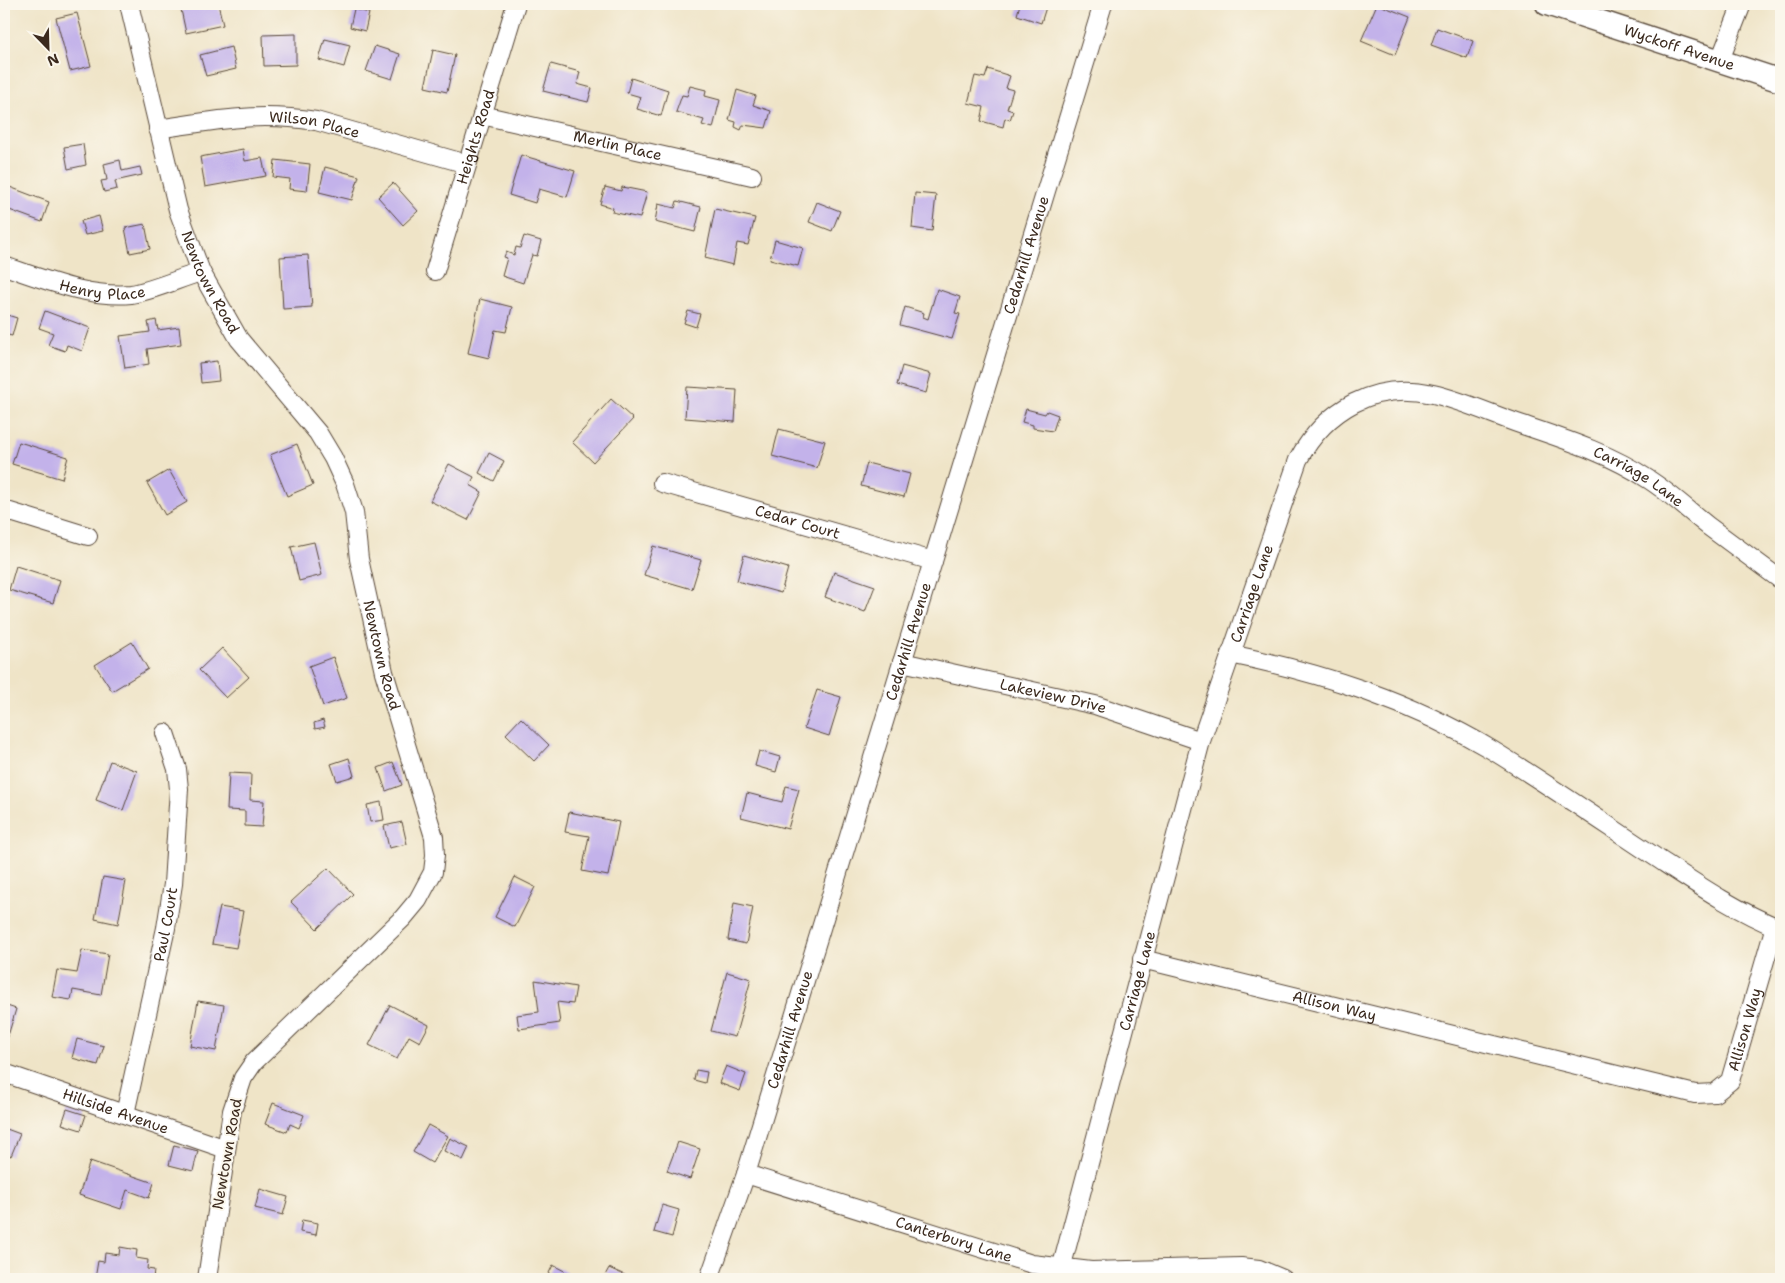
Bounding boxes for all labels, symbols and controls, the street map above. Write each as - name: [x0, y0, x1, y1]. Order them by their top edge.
- street label: Wyckoff Avenue: [1621, 20, 1737, 75]
- north arrow: [22, 22, 72, 72]
- text: N: [44, 50, 62, 70]
- street label: Heights Road: [452, 87, 500, 187]
- street label: Wilson Place: [269, 107, 362, 143]
- street label: Merlin Place: [571, 126, 664, 165]
- street label: Cedarhill Avenue: [999, 193, 1054, 317]
- street label: Newtown Road: [177, 228, 244, 338]
- street label: Henry Place: [57, 275, 147, 305]
- street label: Carriage Lane: [1590, 442, 1688, 512]
- street label: Cedar Court: [753, 500, 842, 544]
- street label: Carriage Lane: [1226, 542, 1278, 645]
- street label: Cedarhill Avenue: [881, 580, 936, 703]
- street label: Newtown Road: [358, 598, 405, 713]
- street label: Lakeview Drive: [998, 674, 1109, 718]
- street label: Paul Court: [149, 886, 182, 963]
- street label: Carriage Lane: [1115, 929, 1160, 1033]
- street label: Cedarhill Avenue: [762, 968, 817, 1092]
- street label: Allison Way: [1290, 986, 1378, 1026]
- street label: Allison Way: [1723, 986, 1766, 1074]
- street label: Hillside Avenue: [60, 1084, 171, 1139]
- street label: Newtown Road: [207, 1096, 247, 1211]
- street label: Canterbury Lane: [893, 1212, 1015, 1267]

